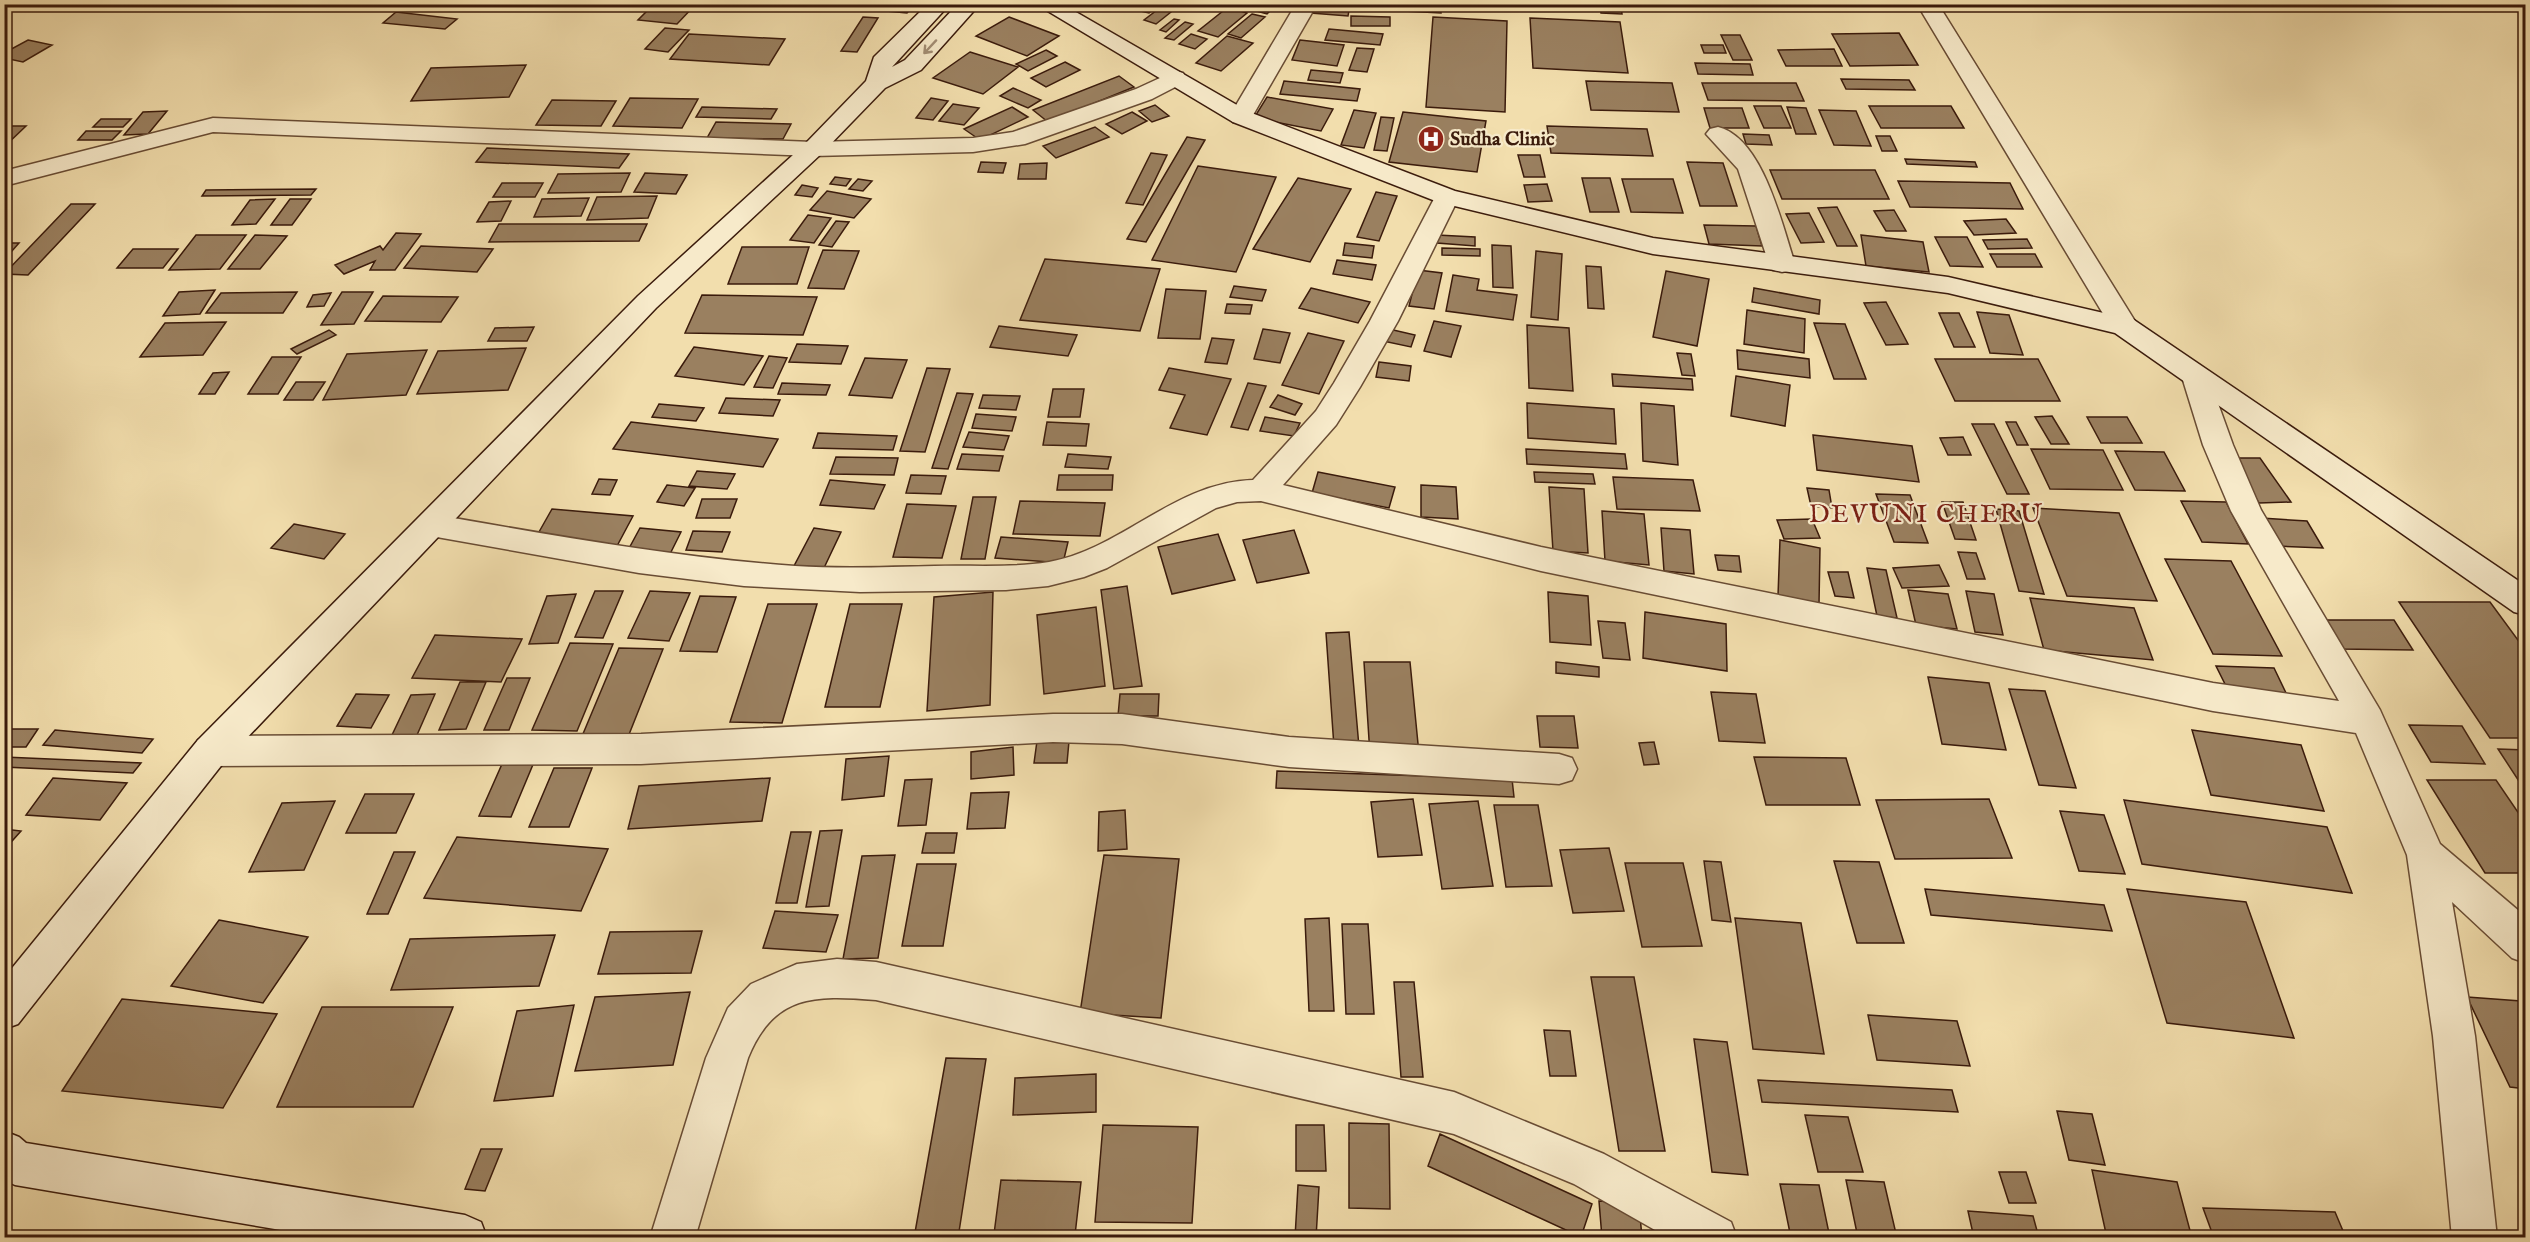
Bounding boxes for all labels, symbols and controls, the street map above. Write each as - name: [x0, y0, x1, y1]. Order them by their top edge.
- one-way arrow: [923, 39, 937, 54]
- hospital icon: Sudha Clinic: [1416, 124, 1446, 154]
- place label: Sudha Clinic: [1450, 127, 1555, 152]
- district label: DEVUNI CHERU: [1809, 498, 2043, 531]

